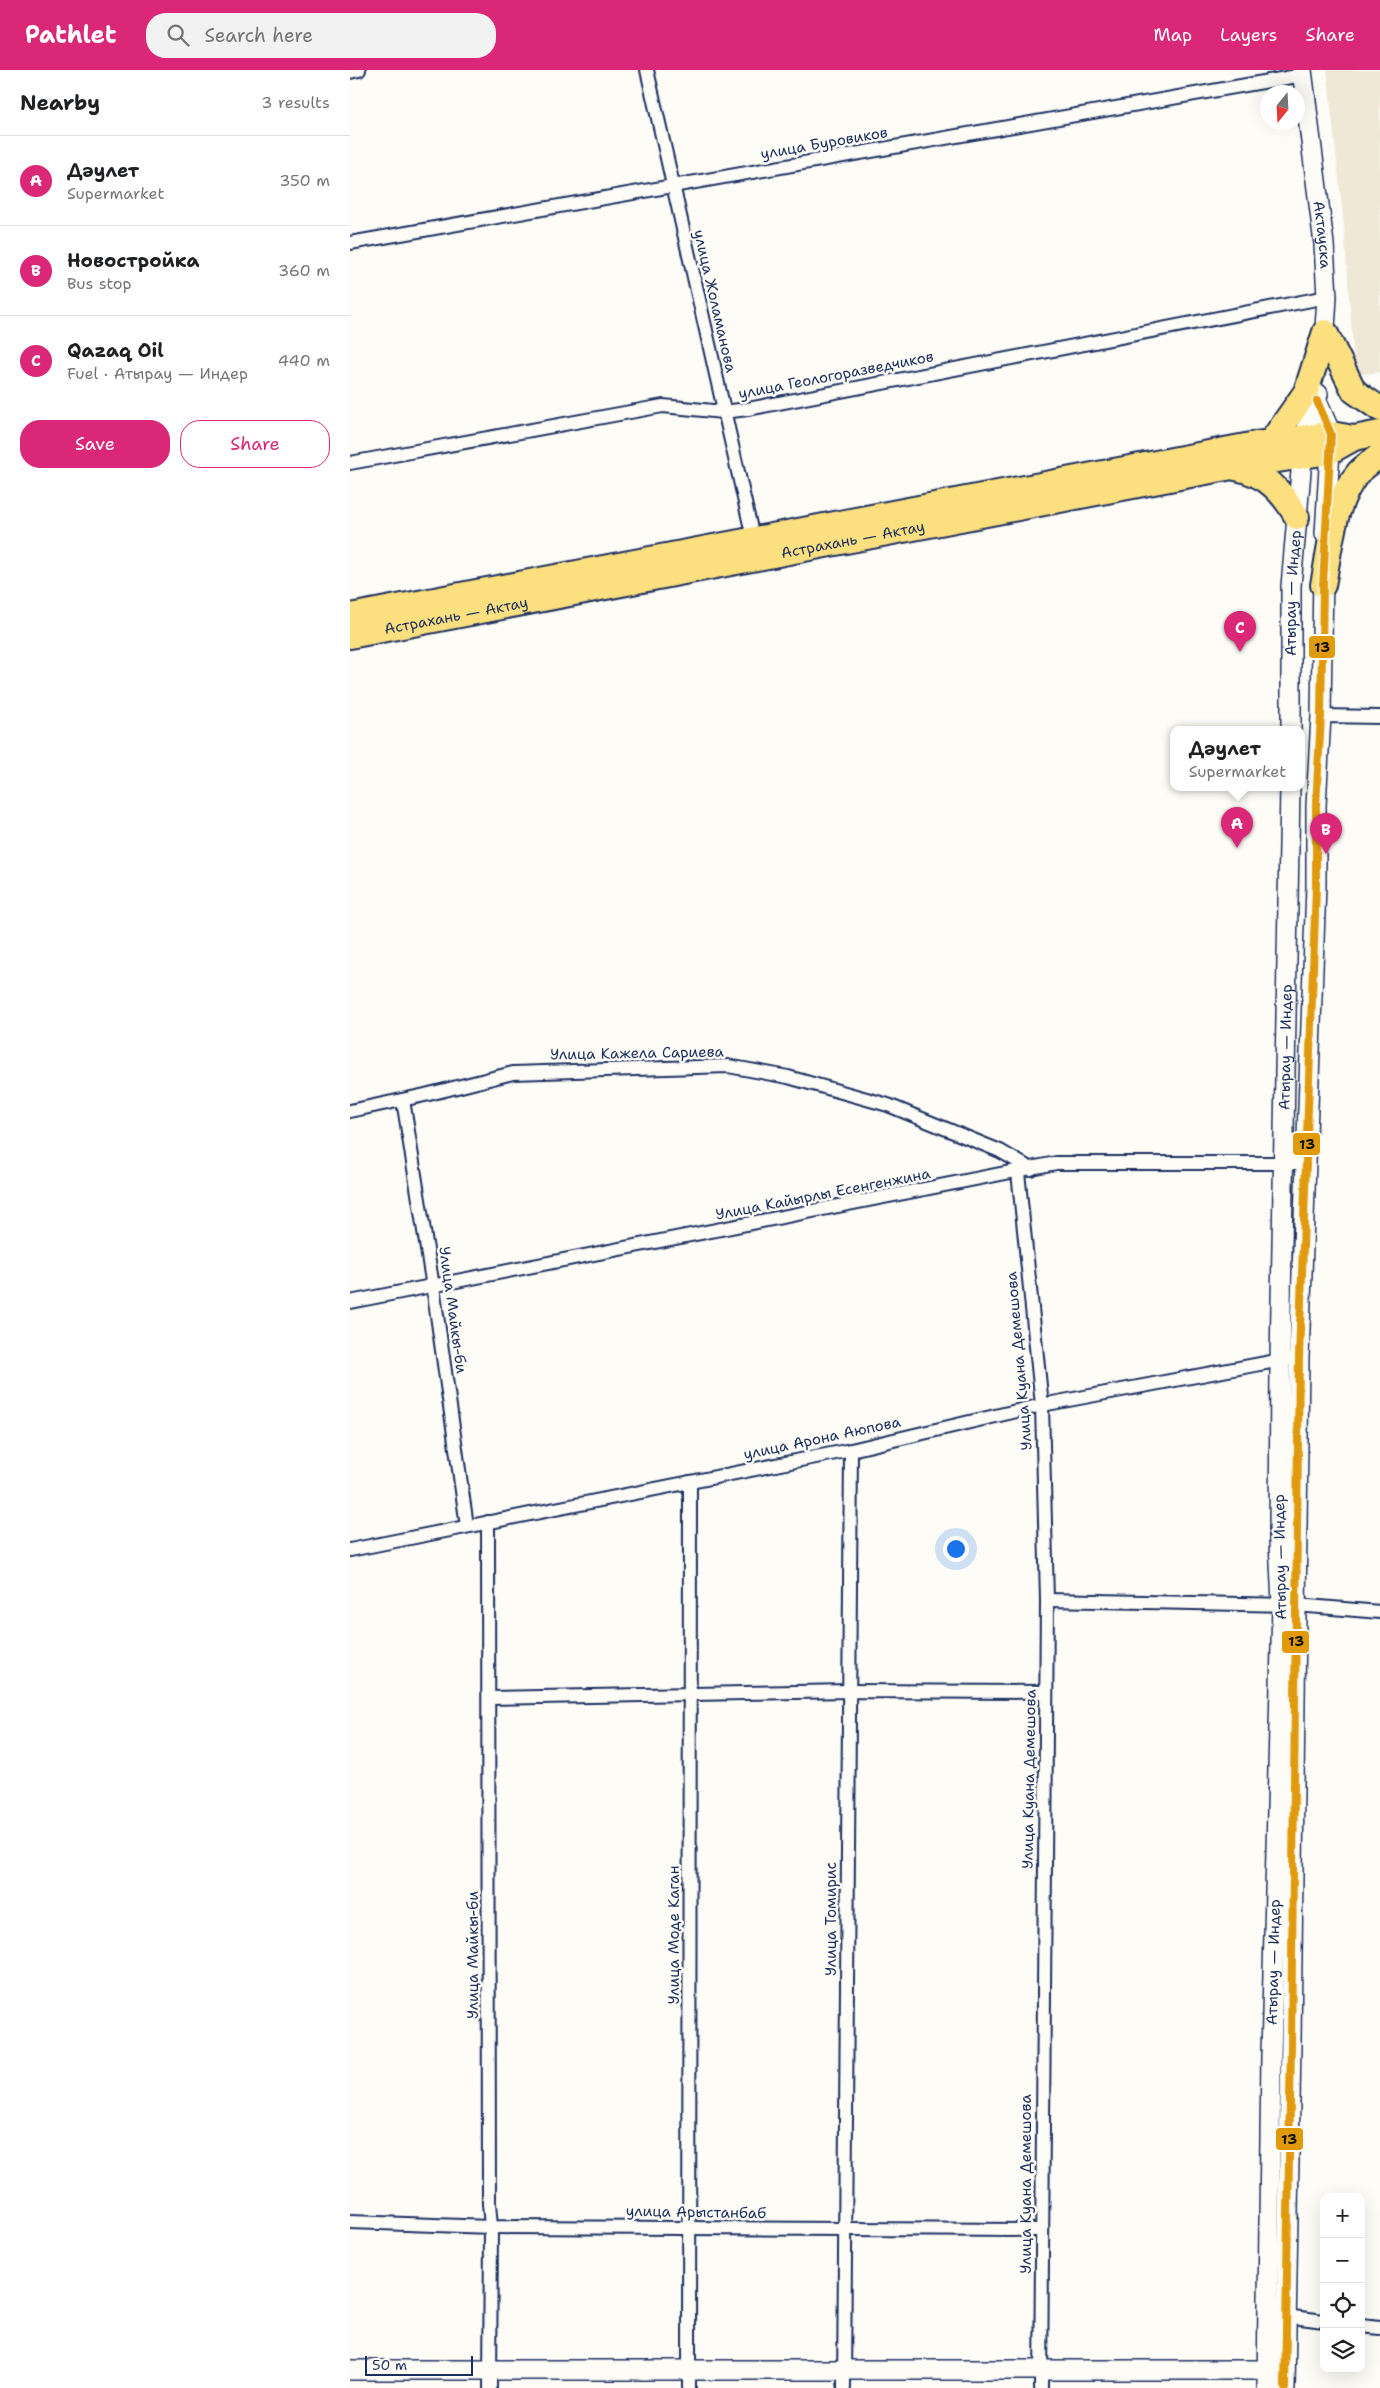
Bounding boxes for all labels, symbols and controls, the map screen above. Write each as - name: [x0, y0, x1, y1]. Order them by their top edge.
- search box: [146, 13, 496, 58]
- text: Pathlet: [25, 19, 116, 51]
- icon: search: [164, 21, 192, 49]
- text: Search here: [204, 23, 313, 48]
- text: Map: [1154, 23, 1192, 47]
- text: Layers: [1220, 23, 1277, 47]
- text: Share: [1305, 23, 1355, 47]
- north arrow: [1260, 85, 1305, 130]
- text: Nearby: [20, 89, 100, 117]
- text: 3 results: [261, 92, 330, 113]
- street label: улица Буровиков: [759, 122, 889, 164]
- text: Дәулет: [67, 158, 139, 183]
- text: A: [30, 170, 42, 191]
- text: 350 m: [279, 170, 330, 191]
- text: Supermarket: [67, 183, 164, 204]
- street label: Актауска: [1309, 200, 1335, 270]
- street label: улица Жоламанова: [689, 228, 741, 375]
- text: Новостройка: [67, 248, 199, 273]
- text: B: [31, 260, 41, 281]
- text: 360 m: [278, 260, 330, 281]
- text: Bus stop: [67, 273, 132, 294]
- text: Qazaq Oil: [67, 338, 164, 363]
- street label: улица Геологоразведчиков: [737, 346, 935, 404]
- text: C: [31, 350, 41, 371]
- text: 440 m: [278, 350, 330, 371]
- text: Fuel · Атырау — Индер: [67, 363, 248, 384]
- button: Save: [20, 420, 170, 468]
- button: Share: [180, 420, 330, 468]
- street label: Астрахань — Актау: [779, 516, 927, 563]
- street label: Атырау — Индер: [1281, 529, 1306, 656]
- street label: Астрахань — Актау: [382, 592, 530, 639]
- pin: C: [1224, 611, 1256, 652]
- line badge: 13: [1308, 635, 1336, 659]
- text: 13: [1314, 638, 1330, 656]
- popup: [1170, 726, 1305, 791]
- text: Дәулет: [1189, 736, 1261, 761]
- text: Supermarket: [1189, 761, 1286, 782]
- pin: A: [1221, 807, 1253, 848]
- pin: B: [1310, 813, 1342, 854]
- street label: Атырау — Индер: [1274, 984, 1297, 1110]
- street label: Улица Кажела Сариева: [550, 1041, 725, 1065]
- line badge: 13: [1292, 1132, 1321, 1156]
- text: 13: [1299, 1135, 1315, 1153]
- street label: Улица Кайырлы Есенгенжина: [714, 1163, 933, 1225]
- street label: Улица Майкы-би: [434, 1245, 472, 1375]
- street label: Улица Куана Демешова: [1001, 1270, 1037, 1451]
- street label: улица Арона Аюпова: [742, 1411, 903, 1464]
- street label: Атырау — Индер: [1269, 1494, 1291, 1620]
- your location: [943, 1536, 969, 1562]
- line badge: 13: [1281, 1630, 1310, 1654]
- text: 13: [1288, 1632, 1304, 1650]
- street label: Улица Куана Демешова: [1017, 1688, 1041, 1869]
- street label: Улица Томирис: [821, 1862, 841, 1976]
- street label: Улица Моде Каган: [664, 1866, 684, 2004]
- street label: Улица Майкы-би: [463, 1891, 483, 2019]
- street label: Атырау — Индер: [1262, 1899, 1285, 2025]
- street label: Улица Куана Демешова: [1016, 2094, 1036, 2274]
- line badge: 13: [1275, 2127, 1304, 2151]
- text: 13: [1281, 2130, 1297, 2148]
- map controls: [1320, 2193, 1365, 2373]
- button: +: [1320, 2193, 1365, 2238]
- street label: улица Арыстанбаб: [626, 2201, 766, 2223]
- button: −: [1320, 2238, 1365, 2283]
- button: locate: [1320, 2283, 1365, 2328]
- button: layers: [1320, 2328, 1365, 2373]
- scale bar: [365, 2353, 472, 2376]
- text: 50 m: [372, 2356, 407, 2374]

